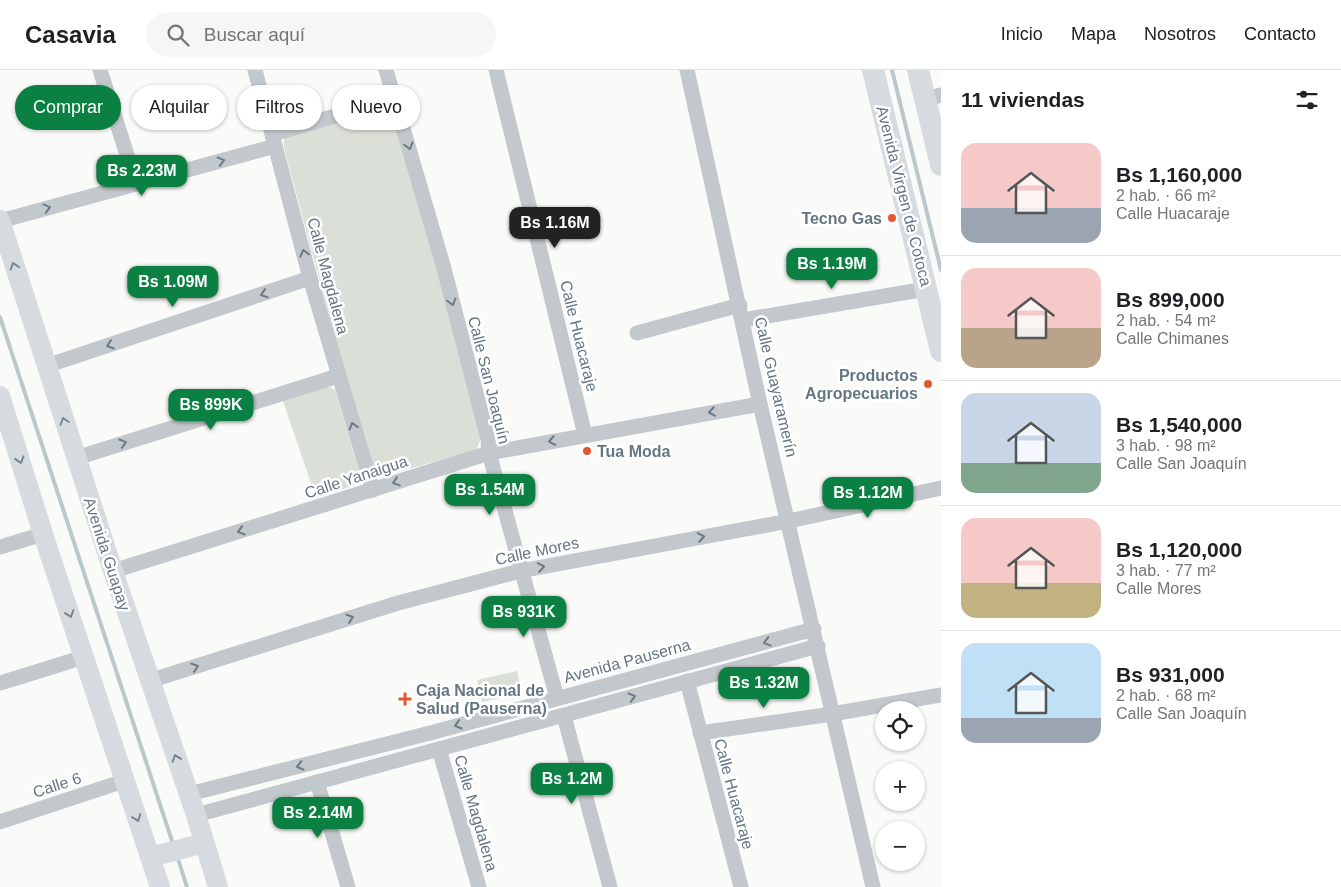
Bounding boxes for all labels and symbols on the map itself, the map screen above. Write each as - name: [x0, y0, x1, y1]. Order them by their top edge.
- street label: Avenida Virgen de Cotoca: [873, 104, 935, 288]
- one-way arrow: [403, 141, 413, 150]
- pin: Bs 2.23M: [90, 154, 194, 197]
- one-way arrow: [217, 156, 226, 167]
- one-way arrow: [43, 203, 51, 213]
- pin: Bs 1.16M: [503, 206, 607, 249]
- place label: Tecno Gas: [801, 210, 882, 227]
- marker: Tecno Gas: [886, 212, 898, 224]
- street label: Calle Magdalena: [304, 216, 352, 336]
- pin: Bs 1.19M: [780, 248, 884, 290]
- one-way arrow: [299, 250, 309, 258]
- one-way arrow: [10, 262, 20, 270]
- pin: Bs 1.09M: [121, 266, 225, 308]
- street label: Calle Huacaraje: [557, 279, 601, 393]
- one-way arrow: [260, 288, 269, 298]
- one-way arrow: [446, 298, 457, 307]
- street label: Calle San Joaquín: [465, 315, 513, 445]
- street label: Calle Guayaramerín: [752, 315, 800, 459]
- one-way arrow: [106, 339, 114, 349]
- place label: Productos Agropecuarios: [805, 367, 918, 402]
- marker: Productos Agropecuarios: [922, 378, 934, 390]
- pin: Bs 899K: [165, 388, 257, 431]
- one-way arrow: [708, 407, 717, 417]
- one-way arrow: [60, 417, 70, 425]
- one-way arrow: [349, 423, 359, 431]
- one-way arrow: [548, 435, 557, 445]
- one-way arrow: [118, 439, 126, 449]
- place label: Tua Moda: [597, 443, 671, 460]
- marker: Tua Moda: [581, 445, 593, 457]
- street label: Calle Yanaigua: [302, 452, 410, 502]
- one-way arrow: [14, 455, 24, 463]
- pin: Bs 1.54M: [438, 474, 542, 516]
- pin: Bs 1.12M: [816, 476, 920, 519]
- one-way arrow: [392, 477, 400, 487]
- street label: Avenida Guapay: [81, 495, 133, 613]
- one-way arrow: [237, 526, 245, 536]
- one-way arrow: [696, 533, 705, 543]
- street label: Calle Mores: [493, 534, 581, 568]
- one-way arrow: [536, 562, 545, 573]
- pin: Bs 931K: [478, 596, 570, 638]
- one-way arrow: [64, 609, 74, 618]
- one-way arrow: [345, 613, 354, 623]
- street label: Avenida Pauserna: [562, 636, 692, 686]
- one-way arrow: [762, 636, 771, 647]
- one-way arrow: [191, 662, 199, 672]
- pin: Bs 1.32M: [712, 666, 816, 709]
- place label: Caja Nacional de Salud (Pauserna): [416, 682, 547, 717]
- marker: Caja Nacional de Salud (Pauserna): [398, 692, 412, 706]
- one-way arrow: [627, 692, 636, 703]
- one-way arrow: [454, 720, 462, 730]
- street label: Calle Huacaraje: [711, 737, 757, 851]
- street label: Calle Magdalena: [451, 753, 501, 873]
- one-way arrow: [172, 754, 182, 762]
- one-way arrow: [296, 760, 305, 771]
- pin: Bs 1.2M: [526, 762, 618, 805]
- street label: Calle 6: [31, 769, 83, 801]
- pin: Bs 2.14M: [266, 796, 370, 839]
- one-way arrow: [131, 814, 141, 822]

